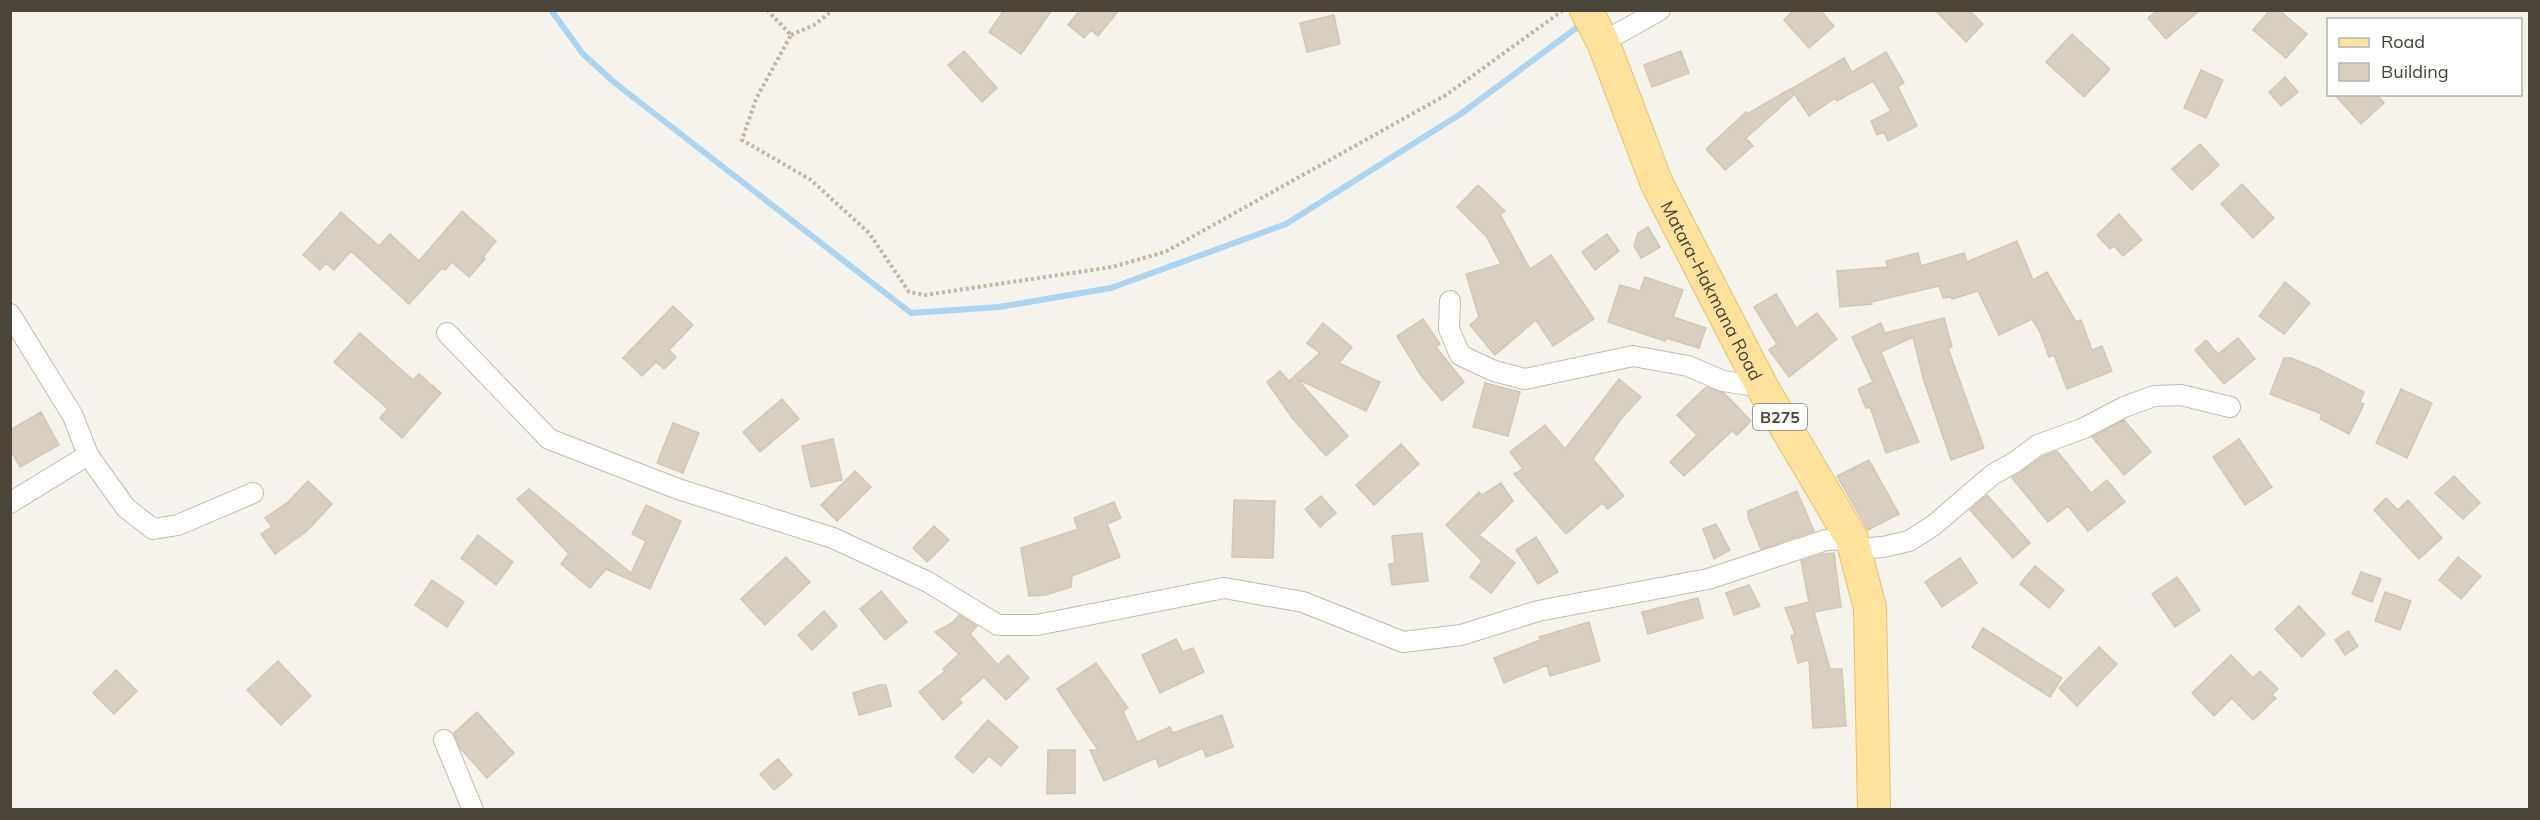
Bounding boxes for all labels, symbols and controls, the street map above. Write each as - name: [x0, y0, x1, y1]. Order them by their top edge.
- legend: [2327, 18, 2522, 96]
- text: Road: [2381, 30, 2425, 53]
- text: Building: [2381, 60, 2449, 83]
- street label: Matara-Hakmana Road: [1656, 197, 1768, 384]
- road number: B275: [1753, 404, 1807, 430]

